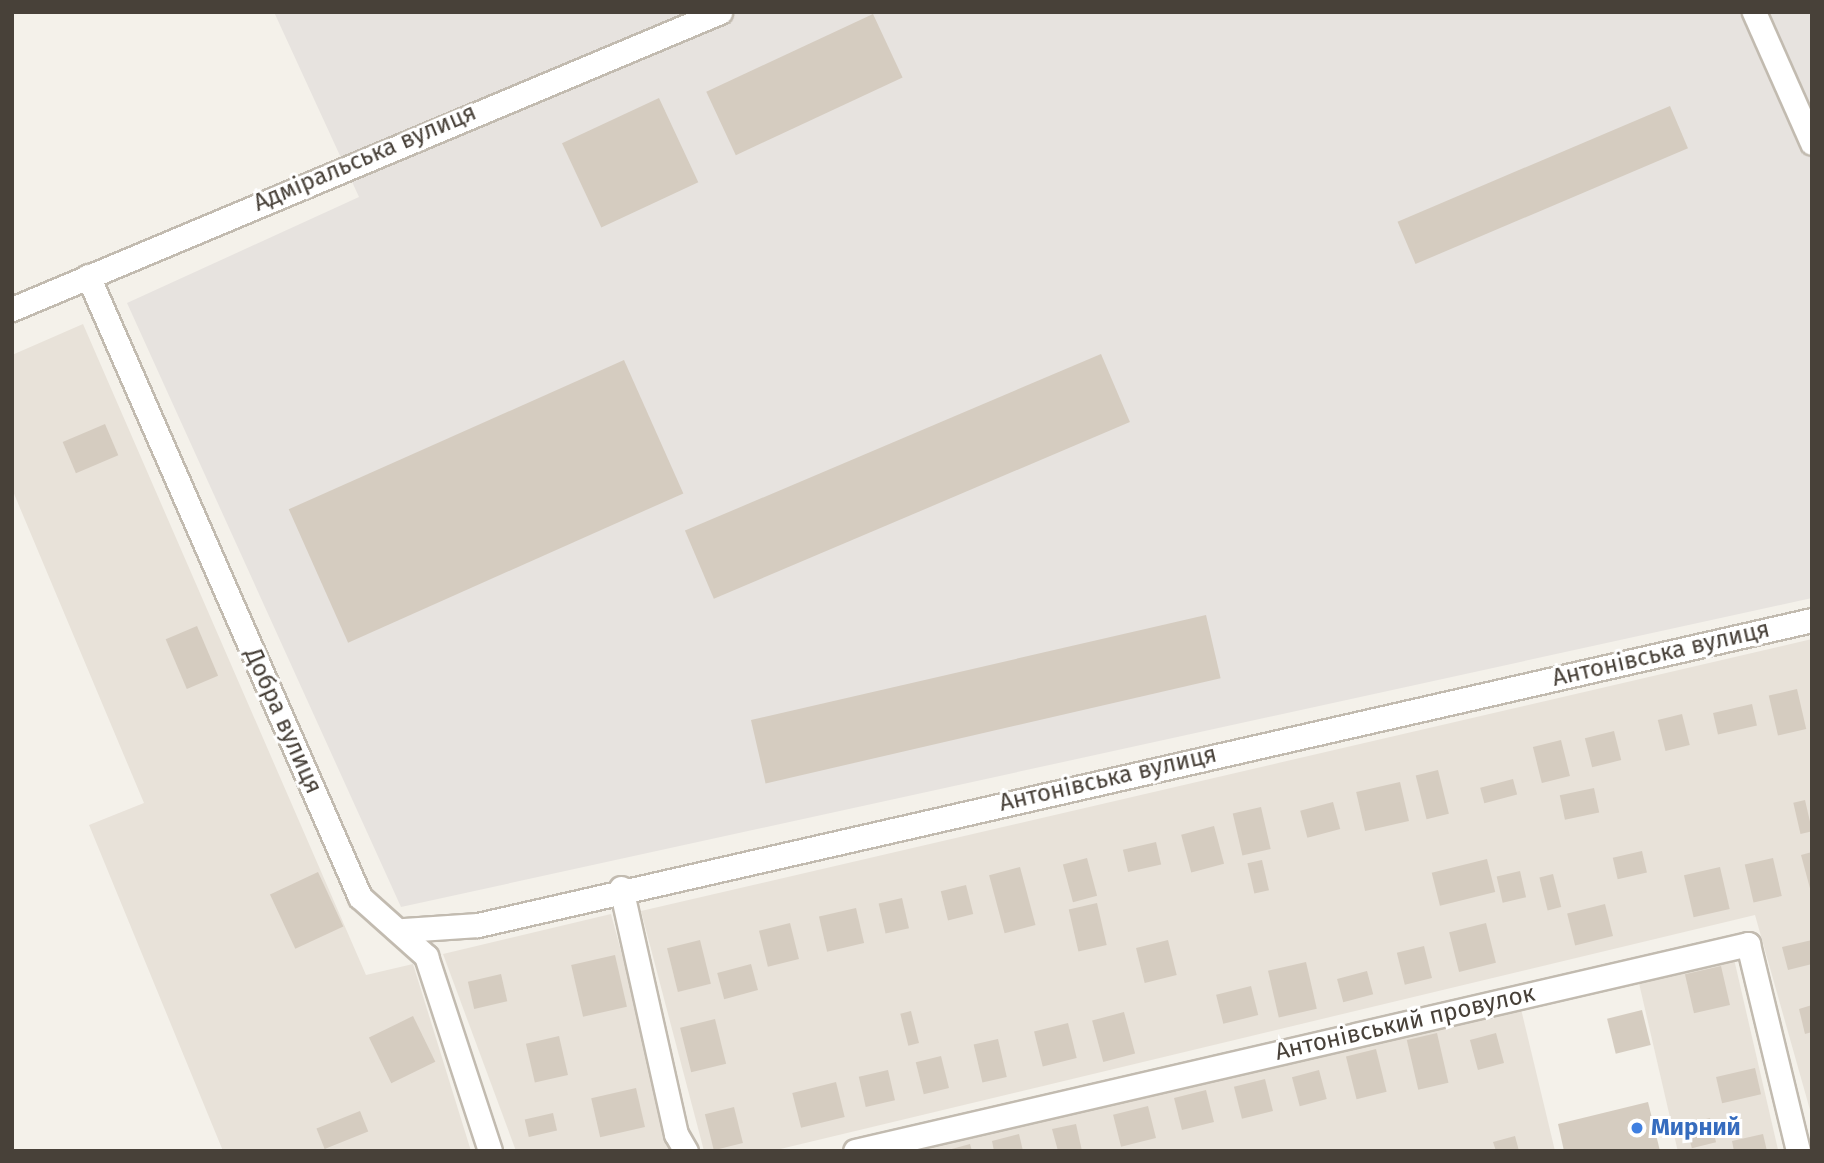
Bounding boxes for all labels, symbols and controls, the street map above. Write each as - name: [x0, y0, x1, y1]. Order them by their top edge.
- street label: Адміральська вулиця: [249, 98, 481, 218]
- street label: Антонівська вулиця: [1549, 615, 1773, 693]
- street label: Добра вулиця: [238, 644, 328, 798]
- street label: Антонівська вулиця: [996, 740, 1220, 818]
- street label: Антонівський провулок: [1272, 979, 1538, 1067]
- place label: Мирний: [1651, 1114, 1741, 1142]
- marker: Мирний: [1629, 1120, 1645, 1136]

